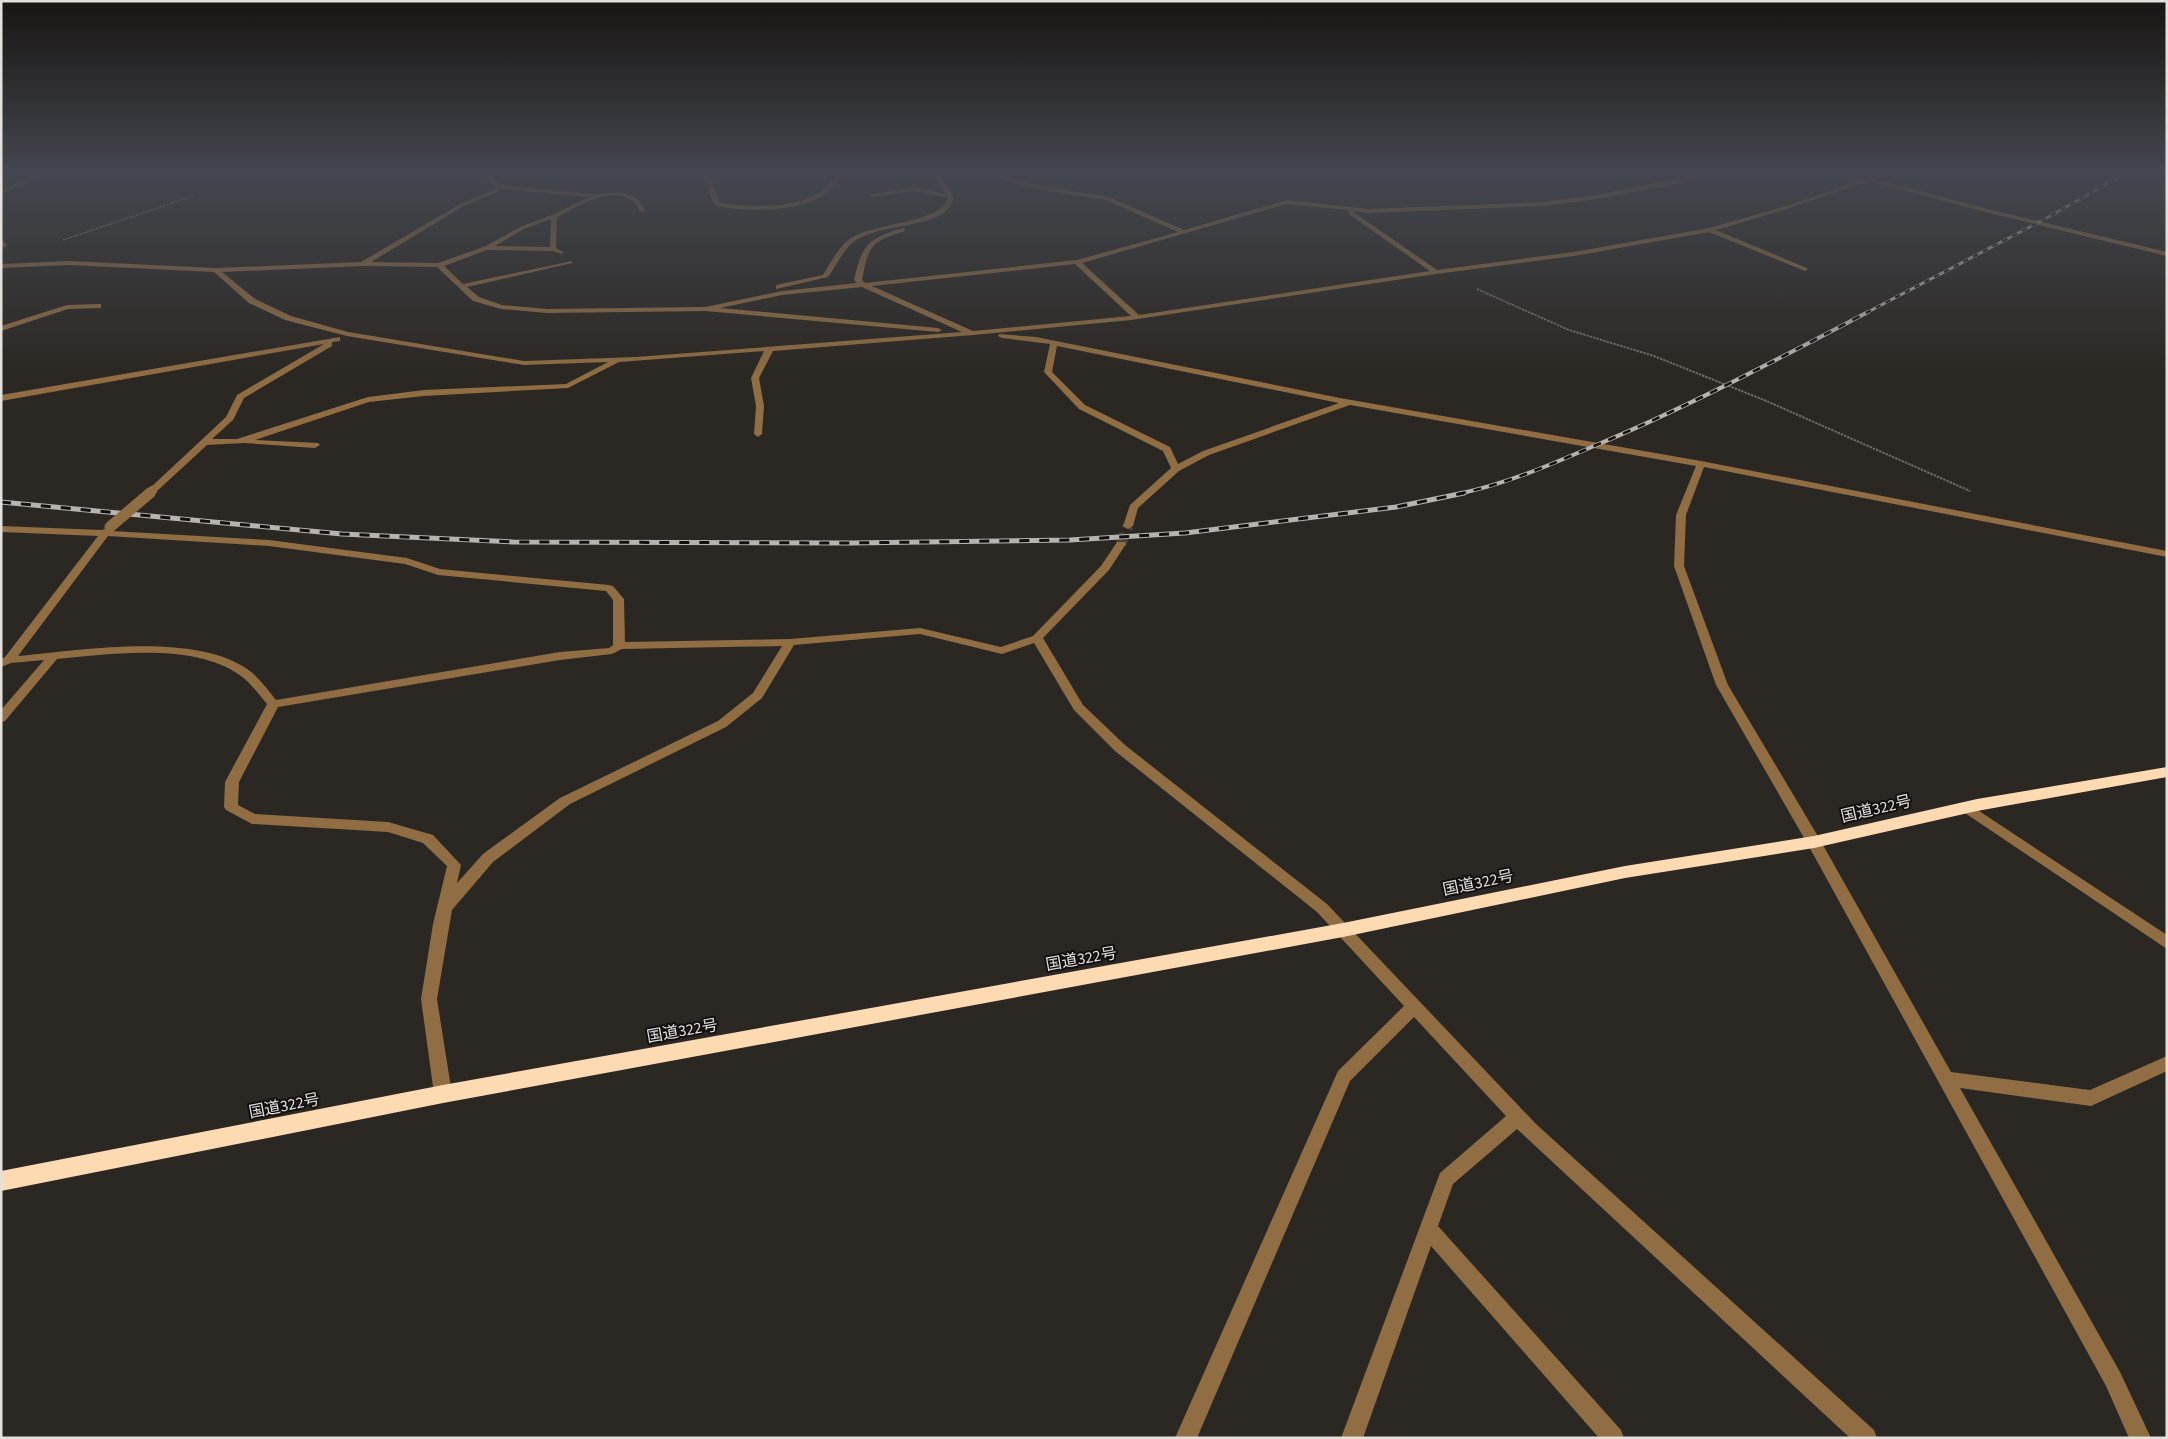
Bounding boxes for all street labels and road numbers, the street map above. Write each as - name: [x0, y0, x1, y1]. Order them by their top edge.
- street label: 国道322号: [1839, 790, 1914, 828]
- street label: 国道322号: [1441, 865, 1516, 901]
- street label: 国道322号: [1044, 942, 1118, 976]
- street label: 国道322号: [645, 1014, 719, 1048]
- street label: 国道322号: [247, 1088, 322, 1124]

